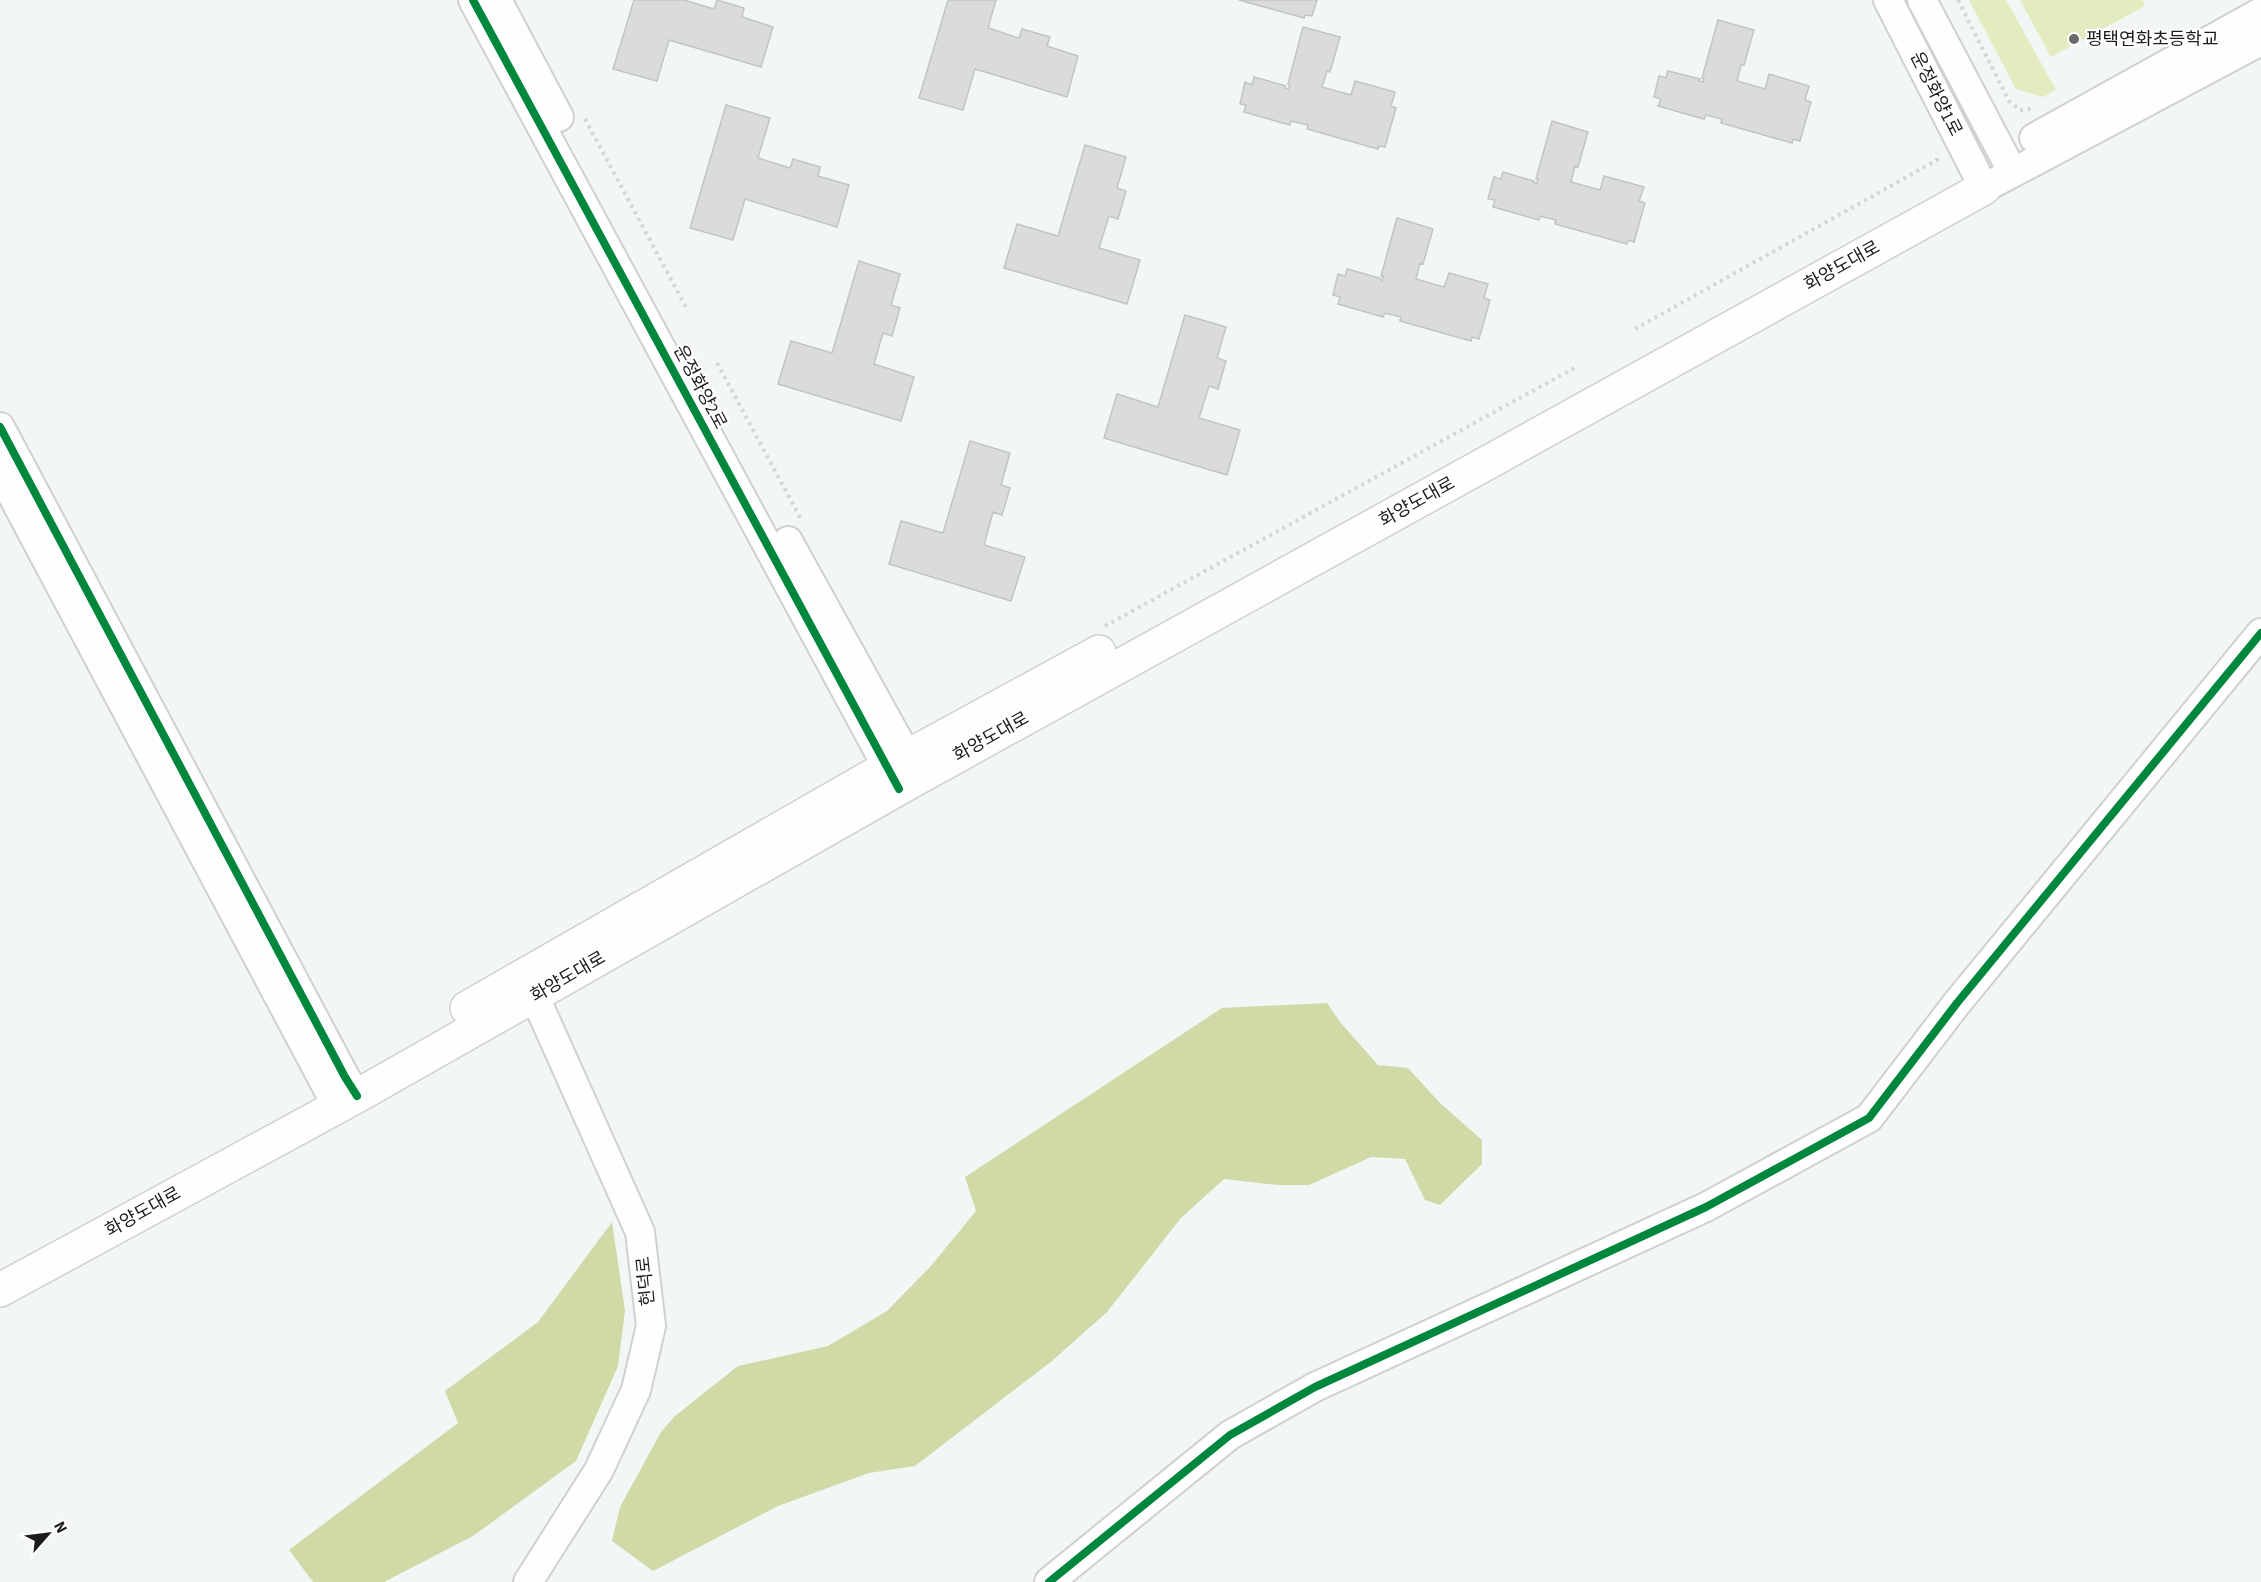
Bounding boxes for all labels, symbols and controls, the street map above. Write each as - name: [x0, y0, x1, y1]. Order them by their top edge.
- place label: 평택연화초등학교: [2086, 27, 2218, 52]
- marker: 평택연화초등학교: [2067, 32, 2081, 46]
- street label: 운정화양1로: [1904, 47, 1968, 141]
- street label: 화양도대로: [1800, 235, 1884, 297]
- street label: 운정화양2로: [667, 341, 733, 433]
- street label: 화양도대로: [1375, 471, 1459, 533]
- street label: 화양도대로: [949, 706, 1033, 768]
- street label: 화양도대로: [526, 945, 610, 1009]
- street label: 화양도대로: [101, 1181, 185, 1243]
- street label: 현덕로: [631, 1255, 661, 1307]
- north arrow: [18, 1504, 78, 1564]
- text: N: [48, 1518, 73, 1537]

